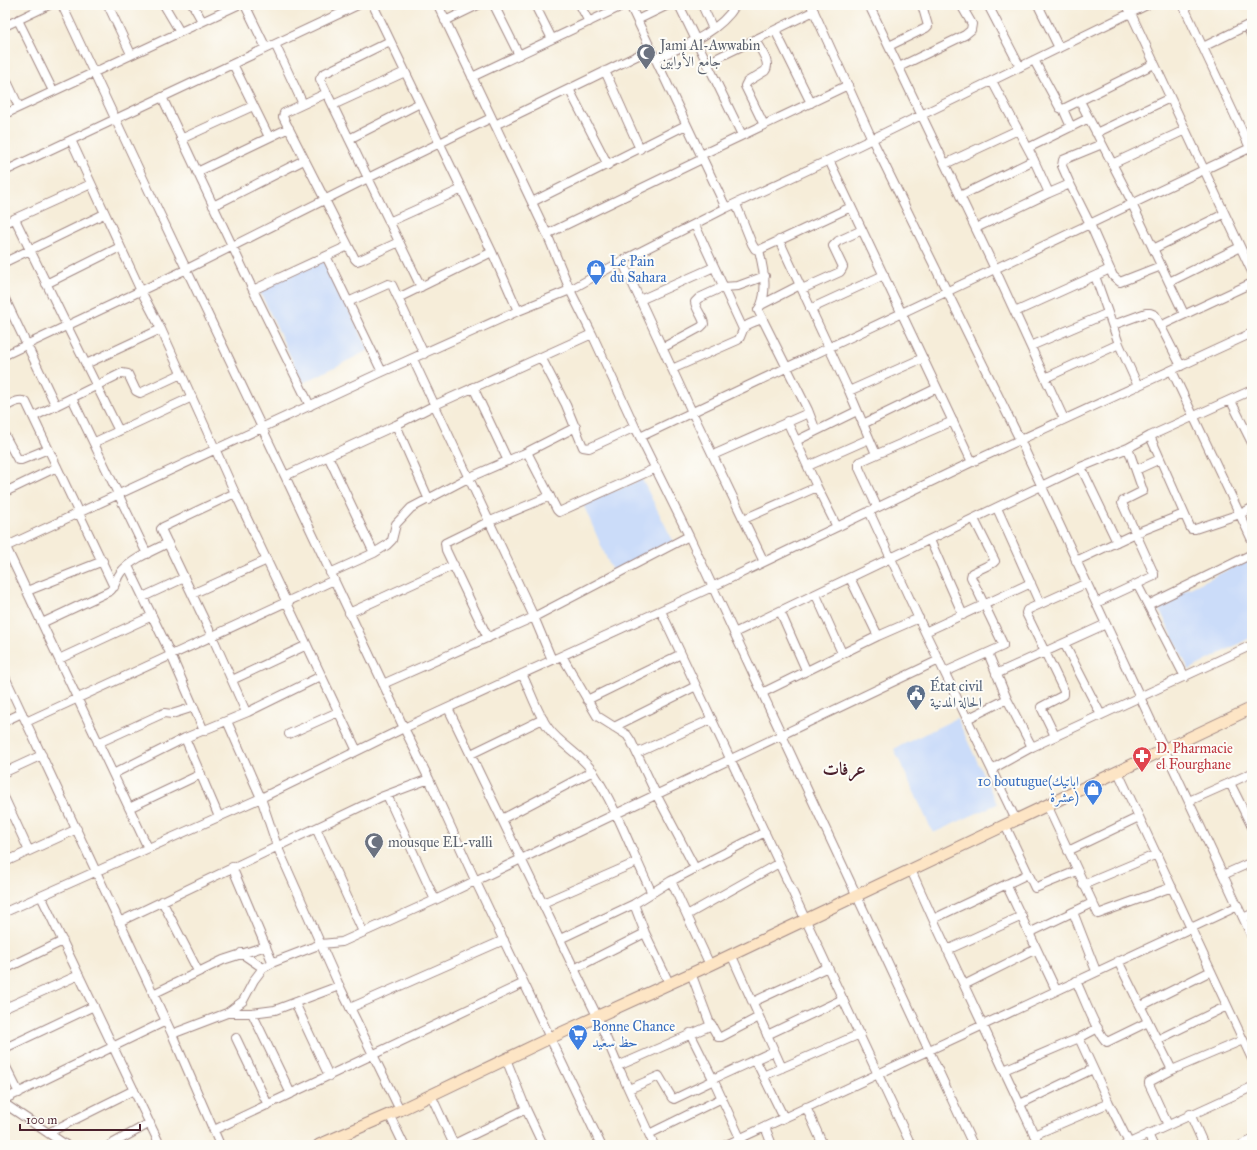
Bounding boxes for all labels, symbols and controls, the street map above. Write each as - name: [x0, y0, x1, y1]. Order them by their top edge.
- place label: Jami Al-Awwabin جامع الأوابين: [658, 37, 761, 75]
- mosque icon: Jami Al-Awwabin جامع الأوابين: [635, 42, 657, 70]
- place label: Le Pain du Sahara: [610, 253, 666, 286]
- shop icon: Le Pain du Sahara: [585, 258, 607, 286]
- place label: État civil الحالة المدنية: [930, 676, 983, 711]
- public building icon: État civil الحالة المدنية: [905, 683, 927, 711]
- place label: D. Pharmacie el Fourghane: [1156, 740, 1233, 773]
- pharmacy icon: D. Pharmacie el Fourghane: [1131, 745, 1153, 773]
- district label: عرفات: [822, 758, 866, 782]
- place label: 10 boutugue(اباتيك عشرة): [978, 773, 1079, 807]
- shop icon: 10 boutugue(اباتيك عشرة): [1082, 778, 1104, 806]
- mosque icon: mousque EL-valli: [363, 831, 385, 859]
- place label: mousque EL-valli: [388, 834, 493, 852]
- place label: Bonne Chance حظ سعيد: [592, 1018, 675, 1051]
- supermarket icon: Bonne Chance حظ سعيد: [567, 1023, 589, 1051]
- scale bar: [20, 1106, 140, 1132]
- text: 100 m: [26, 1113, 57, 1127]

